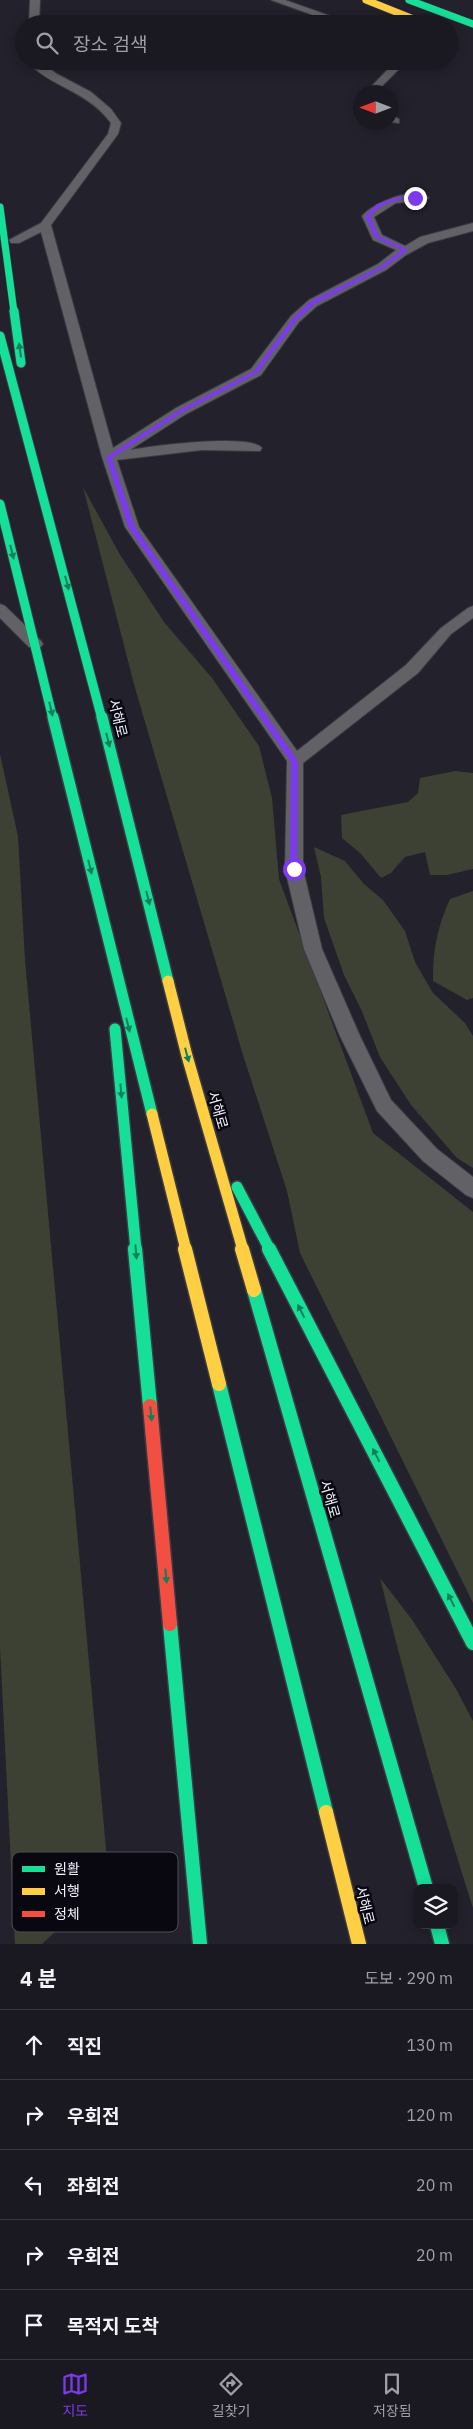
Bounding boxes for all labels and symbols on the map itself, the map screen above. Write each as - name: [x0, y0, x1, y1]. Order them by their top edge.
- north arrow: [353, 85, 398, 130]
- route end: [404, 187, 427, 210]
- one-way arrow: [16, 342, 24, 358]
- one-way arrow: [8, 544, 16, 559]
- one-way arrow: [63, 575, 71, 590]
- street label: 서해로: [105, 697, 131, 739]
- one-way arrow: [47, 702, 55, 717]
- one-way arrow: [104, 732, 112, 747]
- route start: [283, 858, 306, 881]
- one-way arrow: [86, 860, 94, 875]
- one-way arrow: [144, 890, 152, 905]
- one-way arrow: [125, 1018, 133, 1033]
- one-way arrow: [184, 1048, 192, 1063]
- one-way arrow: [117, 1083, 125, 1099]
- street label: 서해로: [204, 1089, 232, 1131]
- one-way arrow: [132, 1245, 140, 1261]
- one-way arrow: [297, 1304, 305, 1318]
- one-way arrow: [147, 1407, 155, 1423]
- one-way arrow: [372, 1448, 380, 1463]
- street label: 서해로: [316, 1478, 344, 1520]
- one-way arrow: [162, 1568, 170, 1584]
- one-way arrow: [447, 1593, 455, 1607]
- legend: [12, 1852, 178, 1932]
- text: 원활: [54, 1860, 80, 1878]
- text: 서행: [54, 1882, 80, 1900]
- street label: 서해로: [352, 1884, 378, 1926]
- text: 정체: [54, 1905, 80, 1923]

